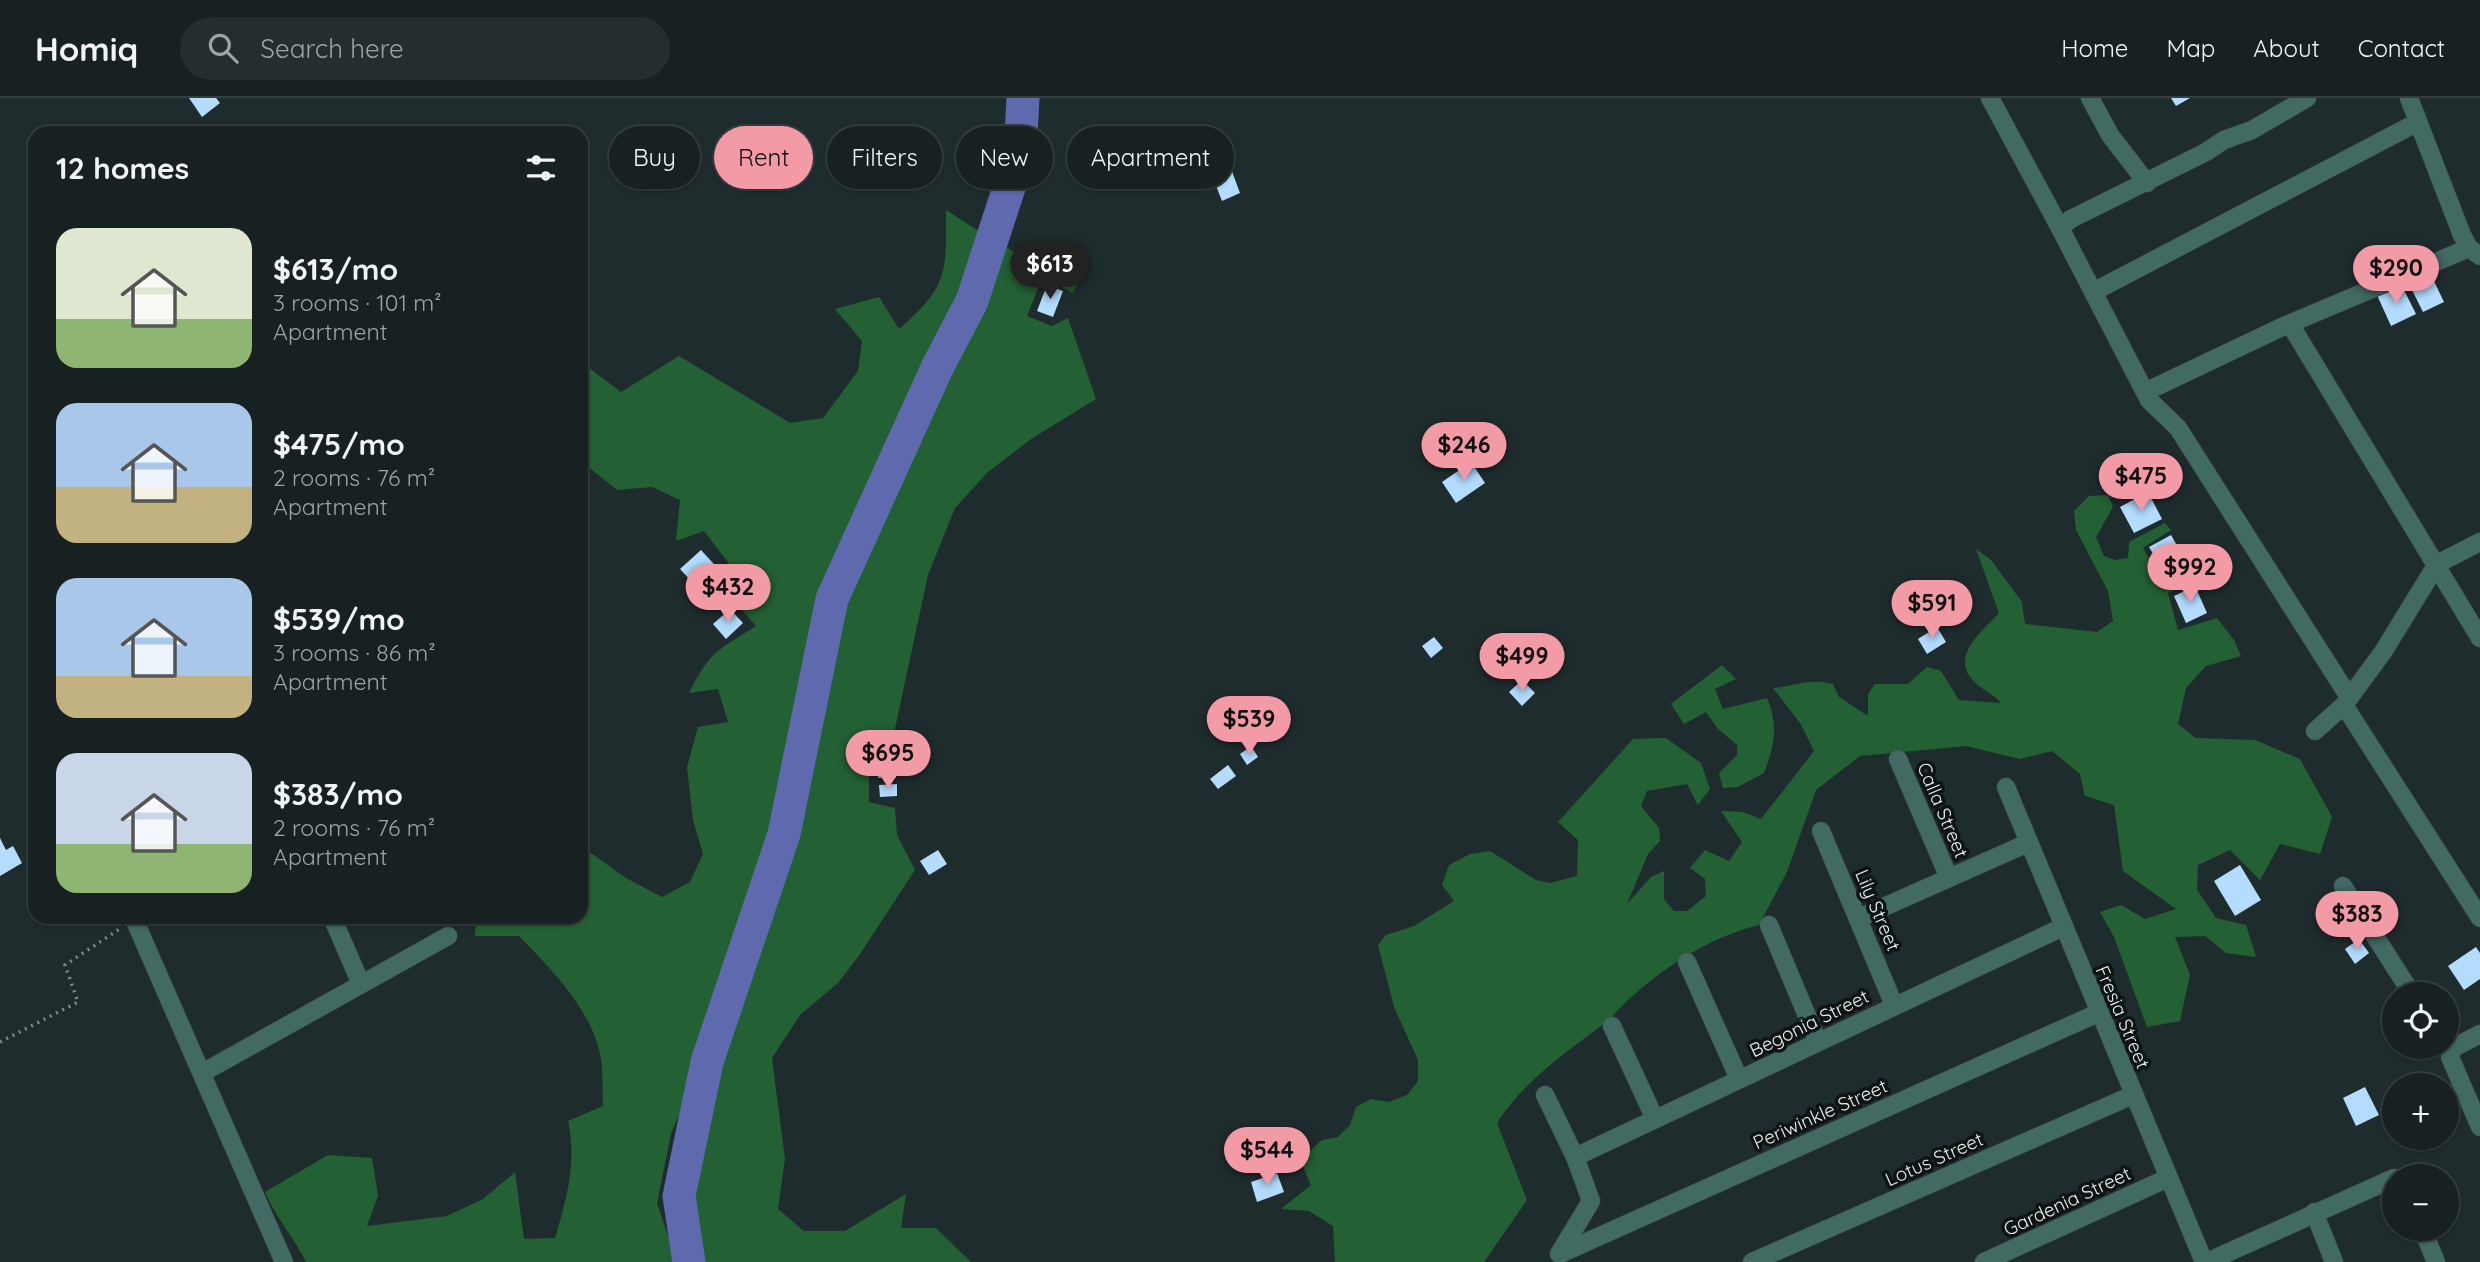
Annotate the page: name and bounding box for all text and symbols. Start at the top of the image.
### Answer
search box [180,17,670,80]
text: Homiq [35,28,138,69]
icon: search [204,29,242,67]
text: Search here [260,32,404,65]
text: Home [2061,33,2128,63]
text: Map [2166,33,2215,63]
text: About [2253,33,2320,63]
text: Contact [2358,33,2445,63]
chip: Buy [609,126,700,189]
chip: Rent [714,126,813,189]
chip: Filters [827,126,942,189]
chip: New [956,126,1053,189]
chip: Apartment [1067,126,1234,189]
text: 12 homes [56,149,189,187]
icon: filters [522,149,560,187]
pin: $613 [1009,242,1091,301]
pin: $290 [2355,246,2437,305]
text: $613 [1026,249,1074,278]
text: $613/mo [273,250,398,288]
text: $290 [2369,253,2423,282]
icon: home [112,256,196,340]
text: 3 rooms · 101 m² [273,288,442,317]
text: Apartment [273,317,387,346]
pin: $246 [1423,422,1505,482]
text: $475/mo [273,425,405,463]
text: $246 [1437,430,1491,459]
icon: home [112,431,196,515]
pin: $475 [2100,454,2182,513]
text: $475 [2115,461,2167,490]
text: 2 rooms · 76 m² [273,463,435,492]
text: Apartment [273,492,387,521]
pin: $992 [2149,545,2231,604]
text: $992 [2164,552,2216,581]
pin: $432 [687,564,769,624]
text: $432 [702,572,754,601]
pin: $591 [1891,580,1973,640]
text: $591 [1908,588,1957,617]
text: $539/mo [273,600,405,638]
icon: home [112,606,196,690]
pin: $499 [1481,634,1563,693]
text: 3 rooms · 86 m² [273,638,436,667]
text: $499 [1496,641,1548,670]
text: Apartment [273,667,387,696]
pin: $539 [1208,696,1290,756]
text: $539 [1223,704,1275,733]
pin: $695 [847,730,929,790]
text: $695 [862,738,914,767]
street label: Calla Street [1912,759,1974,861]
text: $383/mo [273,775,403,813]
icon: home [112,781,196,865]
text: 2 rooms · 76 m² [273,813,435,842]
text: Apartment [273,842,387,871]
street label: Lily Street [1850,866,1906,954]
pin: $383 [2316,892,2398,951]
text: $383 [2331,899,2383,928]
street label: Fresia Street [2090,962,2156,1072]
map controls [2382,982,2459,1241]
button: locate [2382,982,2459,1059]
street label: Begonia Street [1745,984,1873,1062]
button: + [2382,1073,2459,1150]
street label: Periwinkle Street [1749,1074,1891,1154]
street label: Lotus Street [1881,1127,1987,1191]
pin: $544 [1226,1128,1308,1187]
text: $544 [1240,1135,1294,1164]
street label: Gardenia Street [1999,1161,2135,1241]
button: − [2382,1164,2459,1241]

